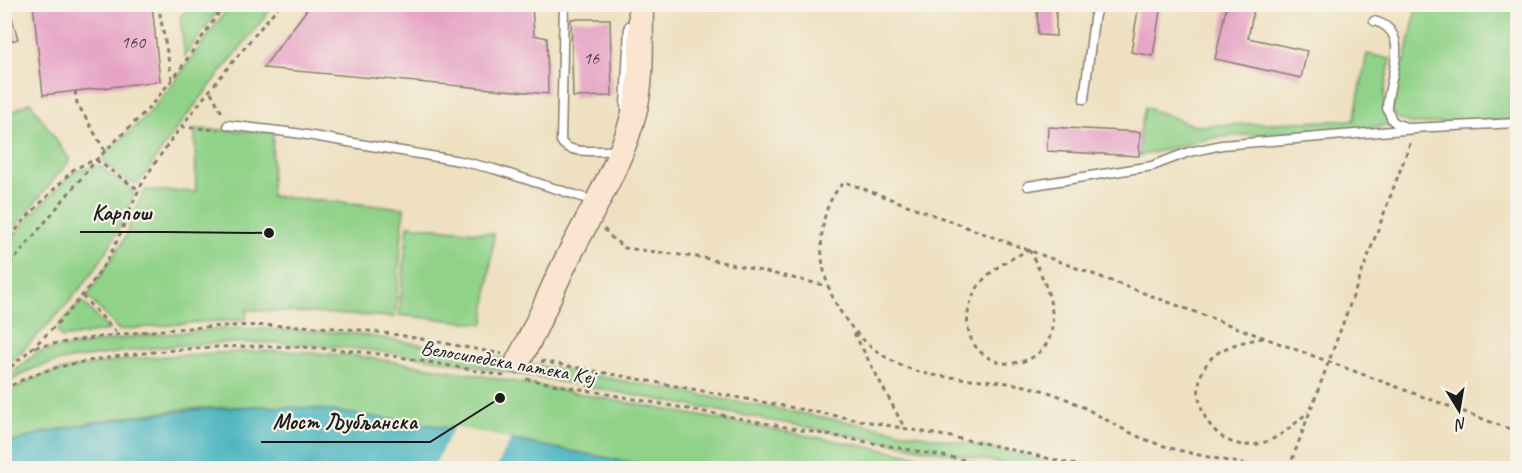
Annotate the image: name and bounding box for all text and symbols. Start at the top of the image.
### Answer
house number: 160 [121,31,147,53]
house number: 16 [583,47,600,69]
callout: Карпош [80,192,164,232]
text: Карпош [92,199,153,227]
street label: Велосипедска патека Кеј [419,334,600,391]
north arrow [1429,380,1489,440]
callout: Мост Љубљанска [261,402,430,442]
text: Мост Љубљанска [273,408,419,436]
text: N [1452,413,1468,435]

